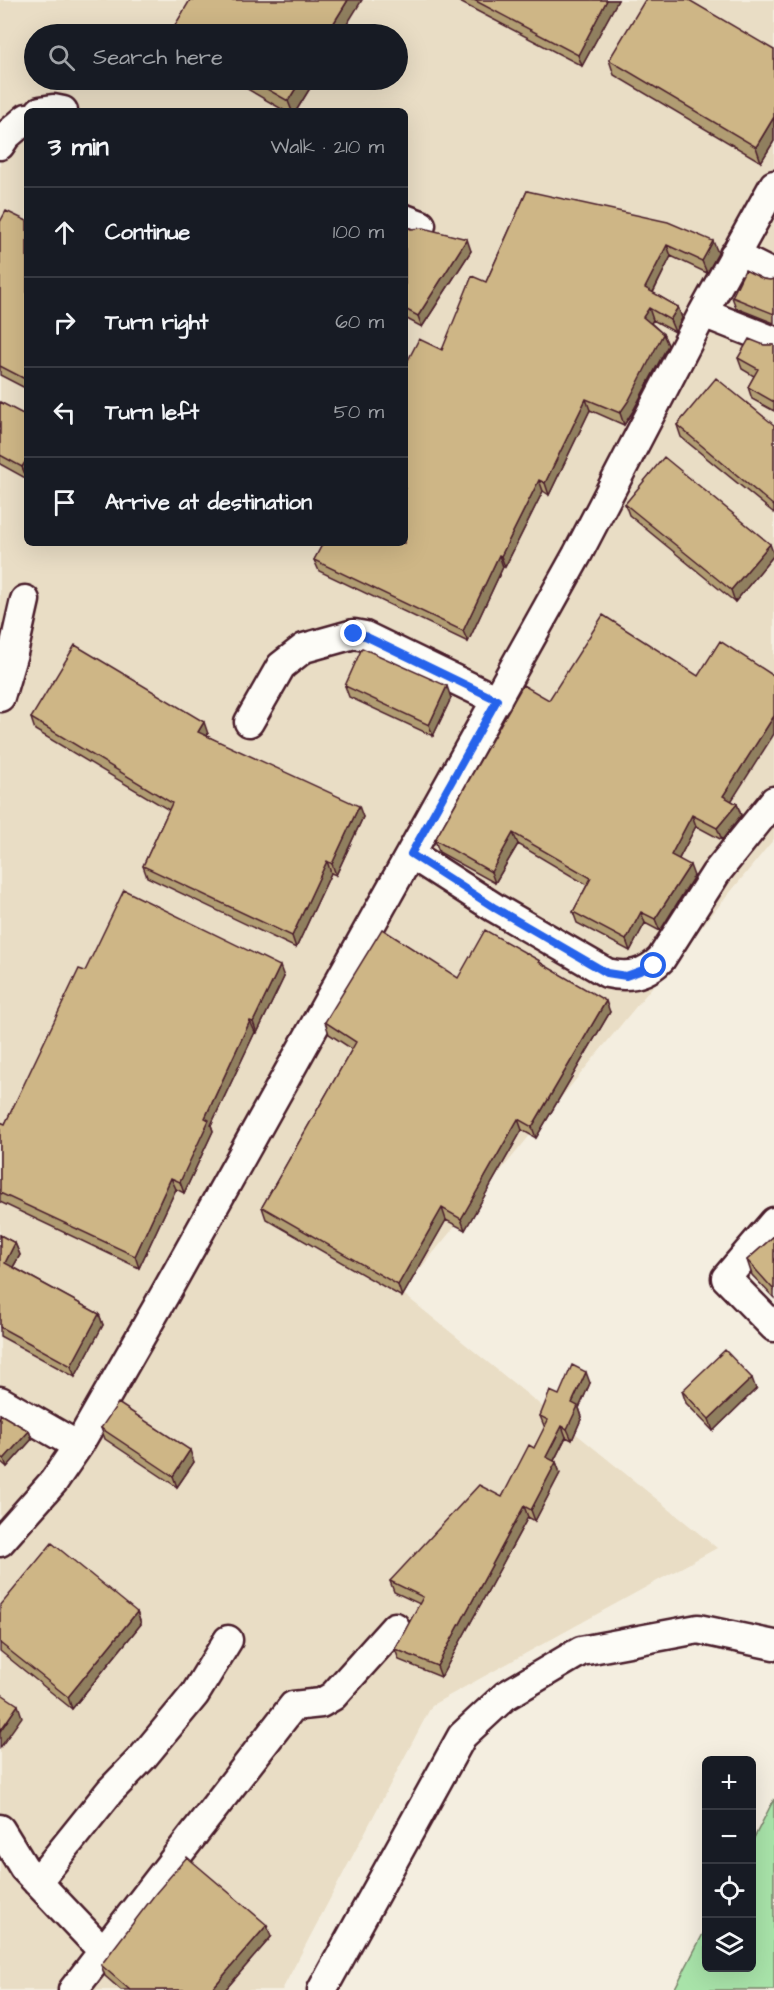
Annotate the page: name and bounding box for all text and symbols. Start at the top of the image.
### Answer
search box [24,24,408,90]
icon: search [45,41,78,74]
text: Search here [93,42,223,73]
text: 3 min [48,129,109,165]
text: Walk · 210 m [271,133,384,161]
icon: ahead [48,216,81,249]
text: Continue [105,217,190,248]
text: 100 m [333,218,384,246]
icon: right [48,306,81,339]
text: Turn right [105,307,208,338]
text: 60 m [335,308,384,336]
icon: left [48,396,81,429]
text: Turn left [105,397,199,428]
text: 50 m [334,398,384,426]
icon: arrive [48,486,81,519]
text: Arrive at destination [105,487,312,518]
route end [340,620,366,646]
route start [640,952,666,978]
map controls [702,1756,756,1972]
button: + [702,1756,756,1810]
button: − [702,1810,756,1864]
button: locate [702,1864,756,1918]
button: layers [702,1918,756,1972]

